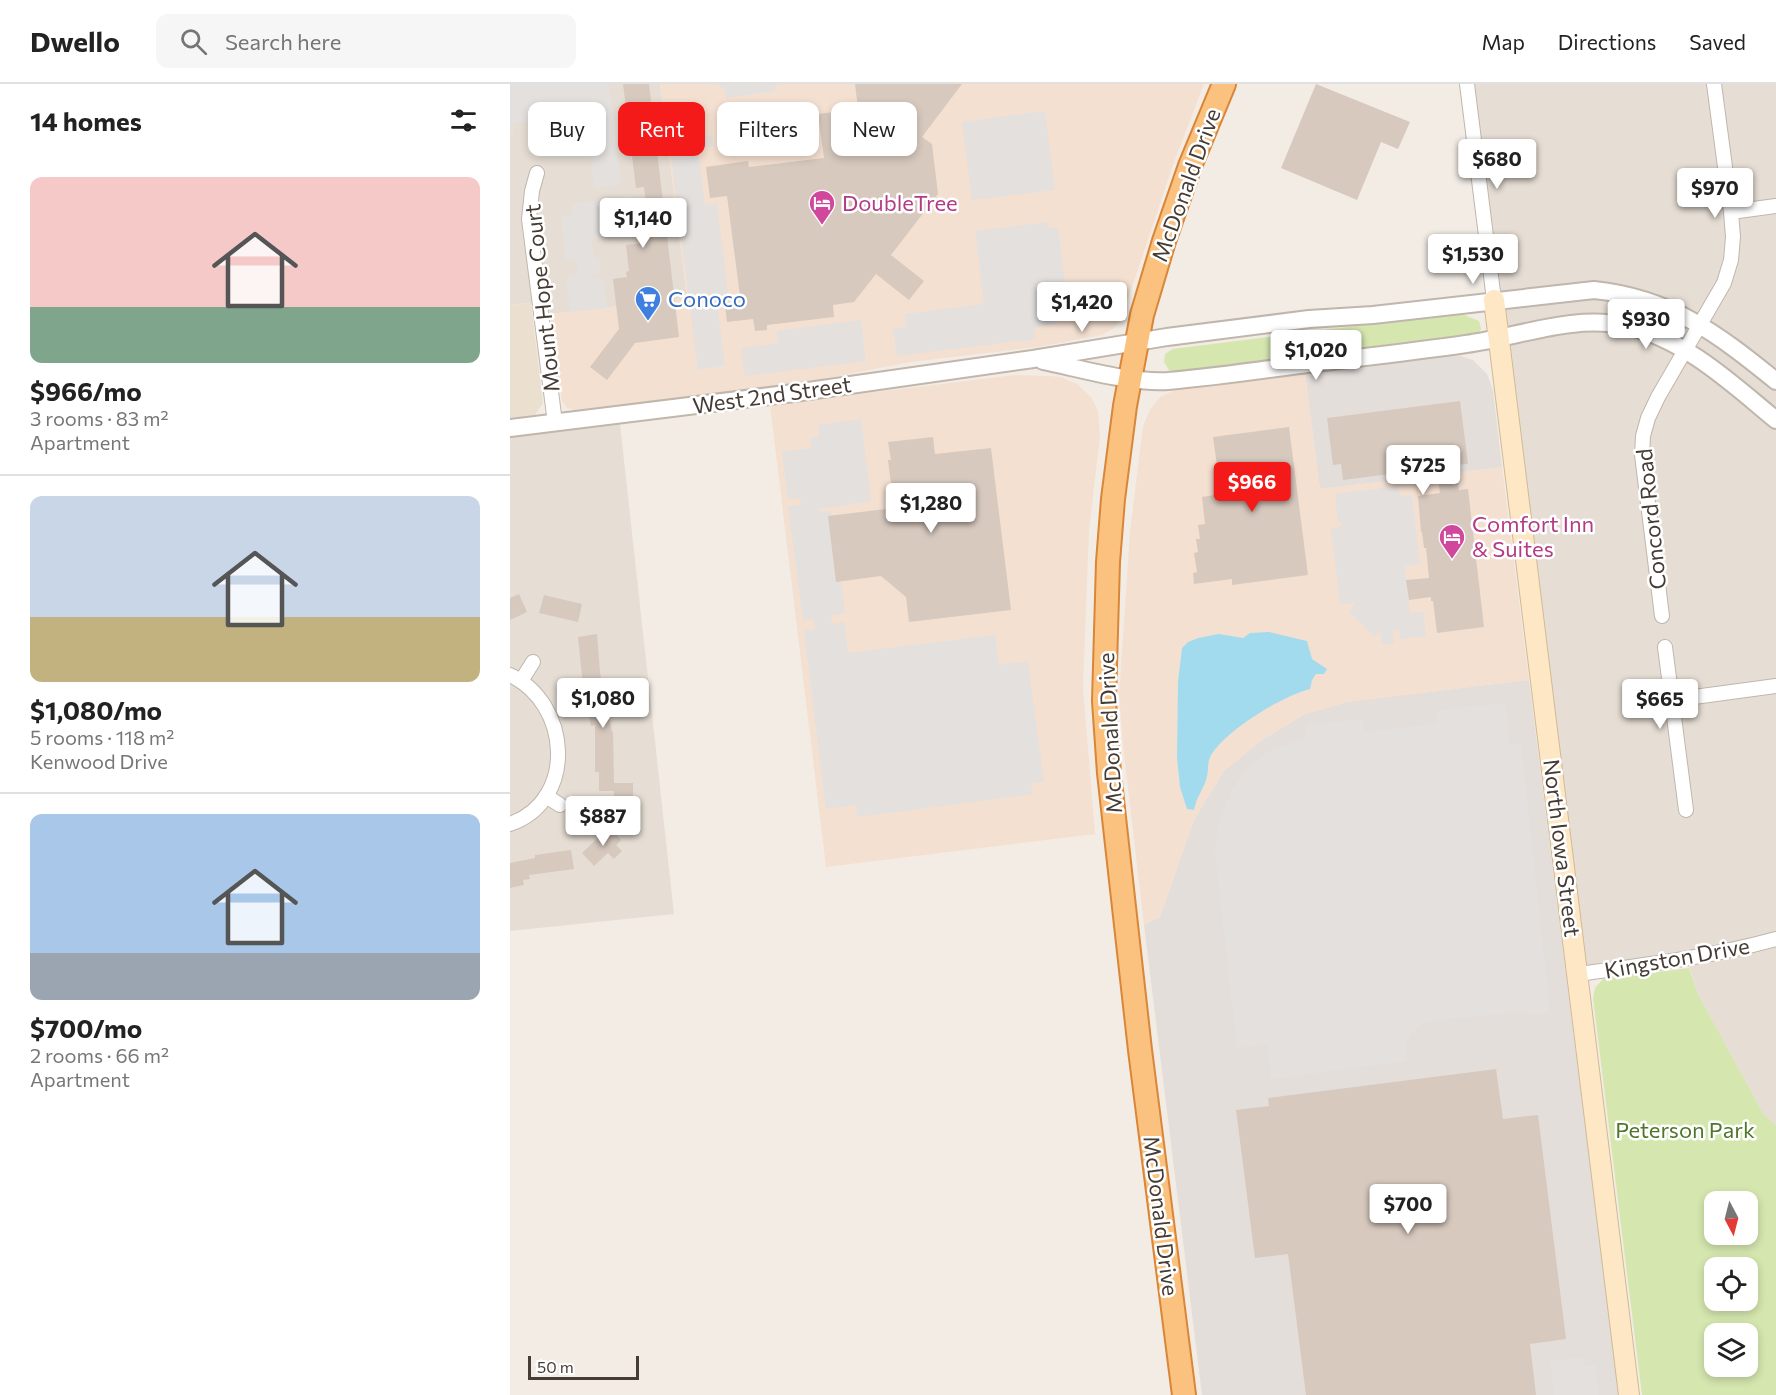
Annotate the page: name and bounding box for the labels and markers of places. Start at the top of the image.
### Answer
pin: $680 [1461,139,1533,190]
pin: $970 [1679,168,1751,219]
hotel icon: DoubleTree [807,188,837,226]
place label: DoubleTree [842,189,958,216]
pin: $1,140 [594,198,692,249]
pin: $1,530 [1424,234,1522,285]
pin: $1,420 [1033,282,1131,333]
supermarket icon: Conoco [633,284,663,322]
place label: Conoco [668,285,746,312]
pin: $930 [1610,299,1682,350]
pin: $1,020 [1267,330,1365,381]
pin: $725 [1387,445,1459,496]
pin: $966 [1216,462,1288,513]
pin: $1,280 [882,483,980,534]
place label: Comfort Inn & Suites [1472,510,1594,562]
hotel icon: Comfort Inn & Suites [1437,522,1467,560]
pin: $1,080 [554,678,652,729]
pin: $665 [1624,679,1696,730]
pin: $887 [567,796,639,847]
pin: $700 [1372,1184,1444,1235]

